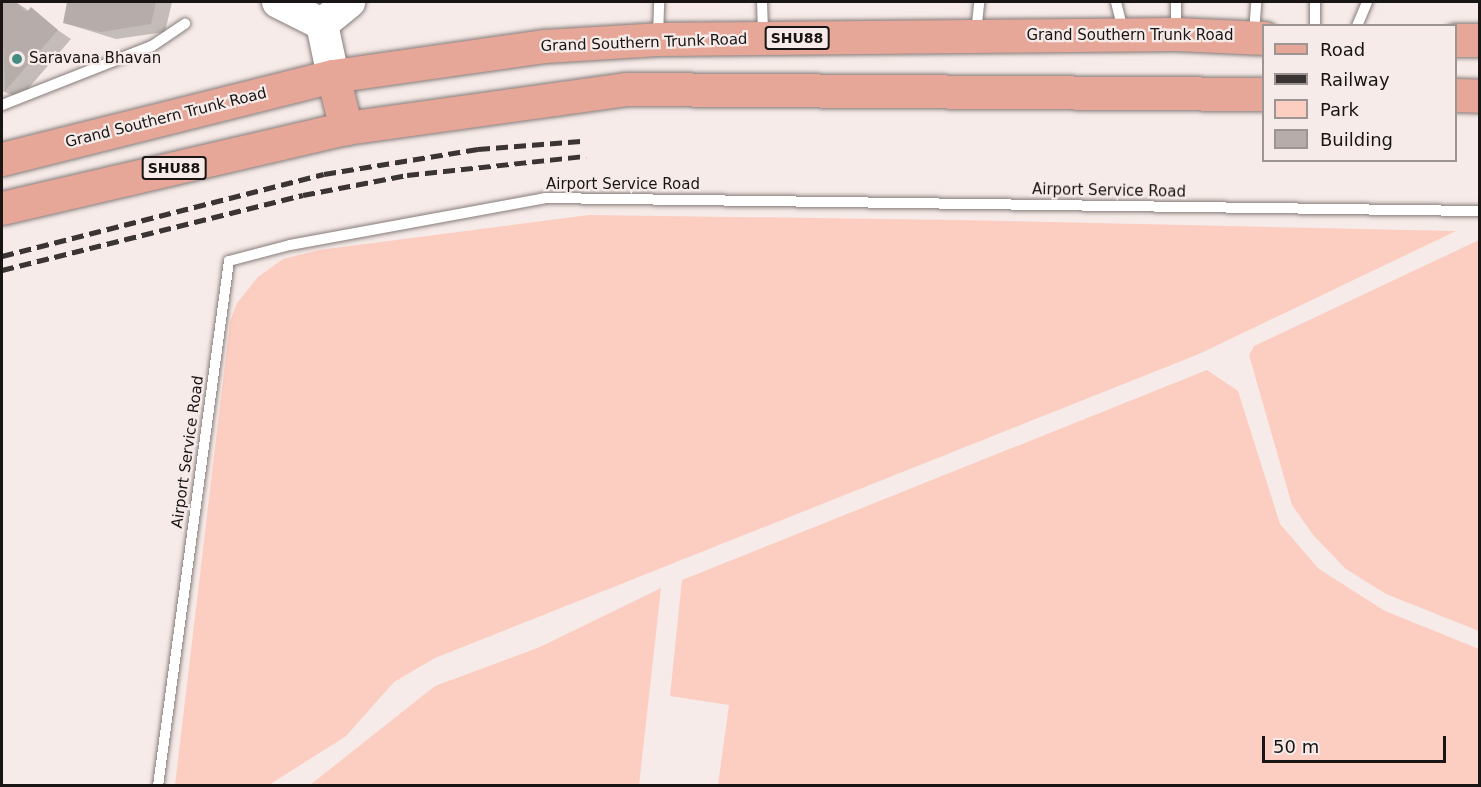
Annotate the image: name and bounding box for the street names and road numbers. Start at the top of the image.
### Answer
road number: SHU88 [764,27,830,49]
street label: Grand Southern Trunk Road [1026,27,1234,45]
street label: Grand Southern Trunk Road [540,30,748,56]
street label: Grand Southern Trunk Road [63,84,269,152]
road number: SHU88 [141,157,207,179]
street label: Airport Service Road [546,176,700,194]
street label: Airport Service Road [1032,181,1186,201]
street label: Airport Service Road [168,375,208,529]

